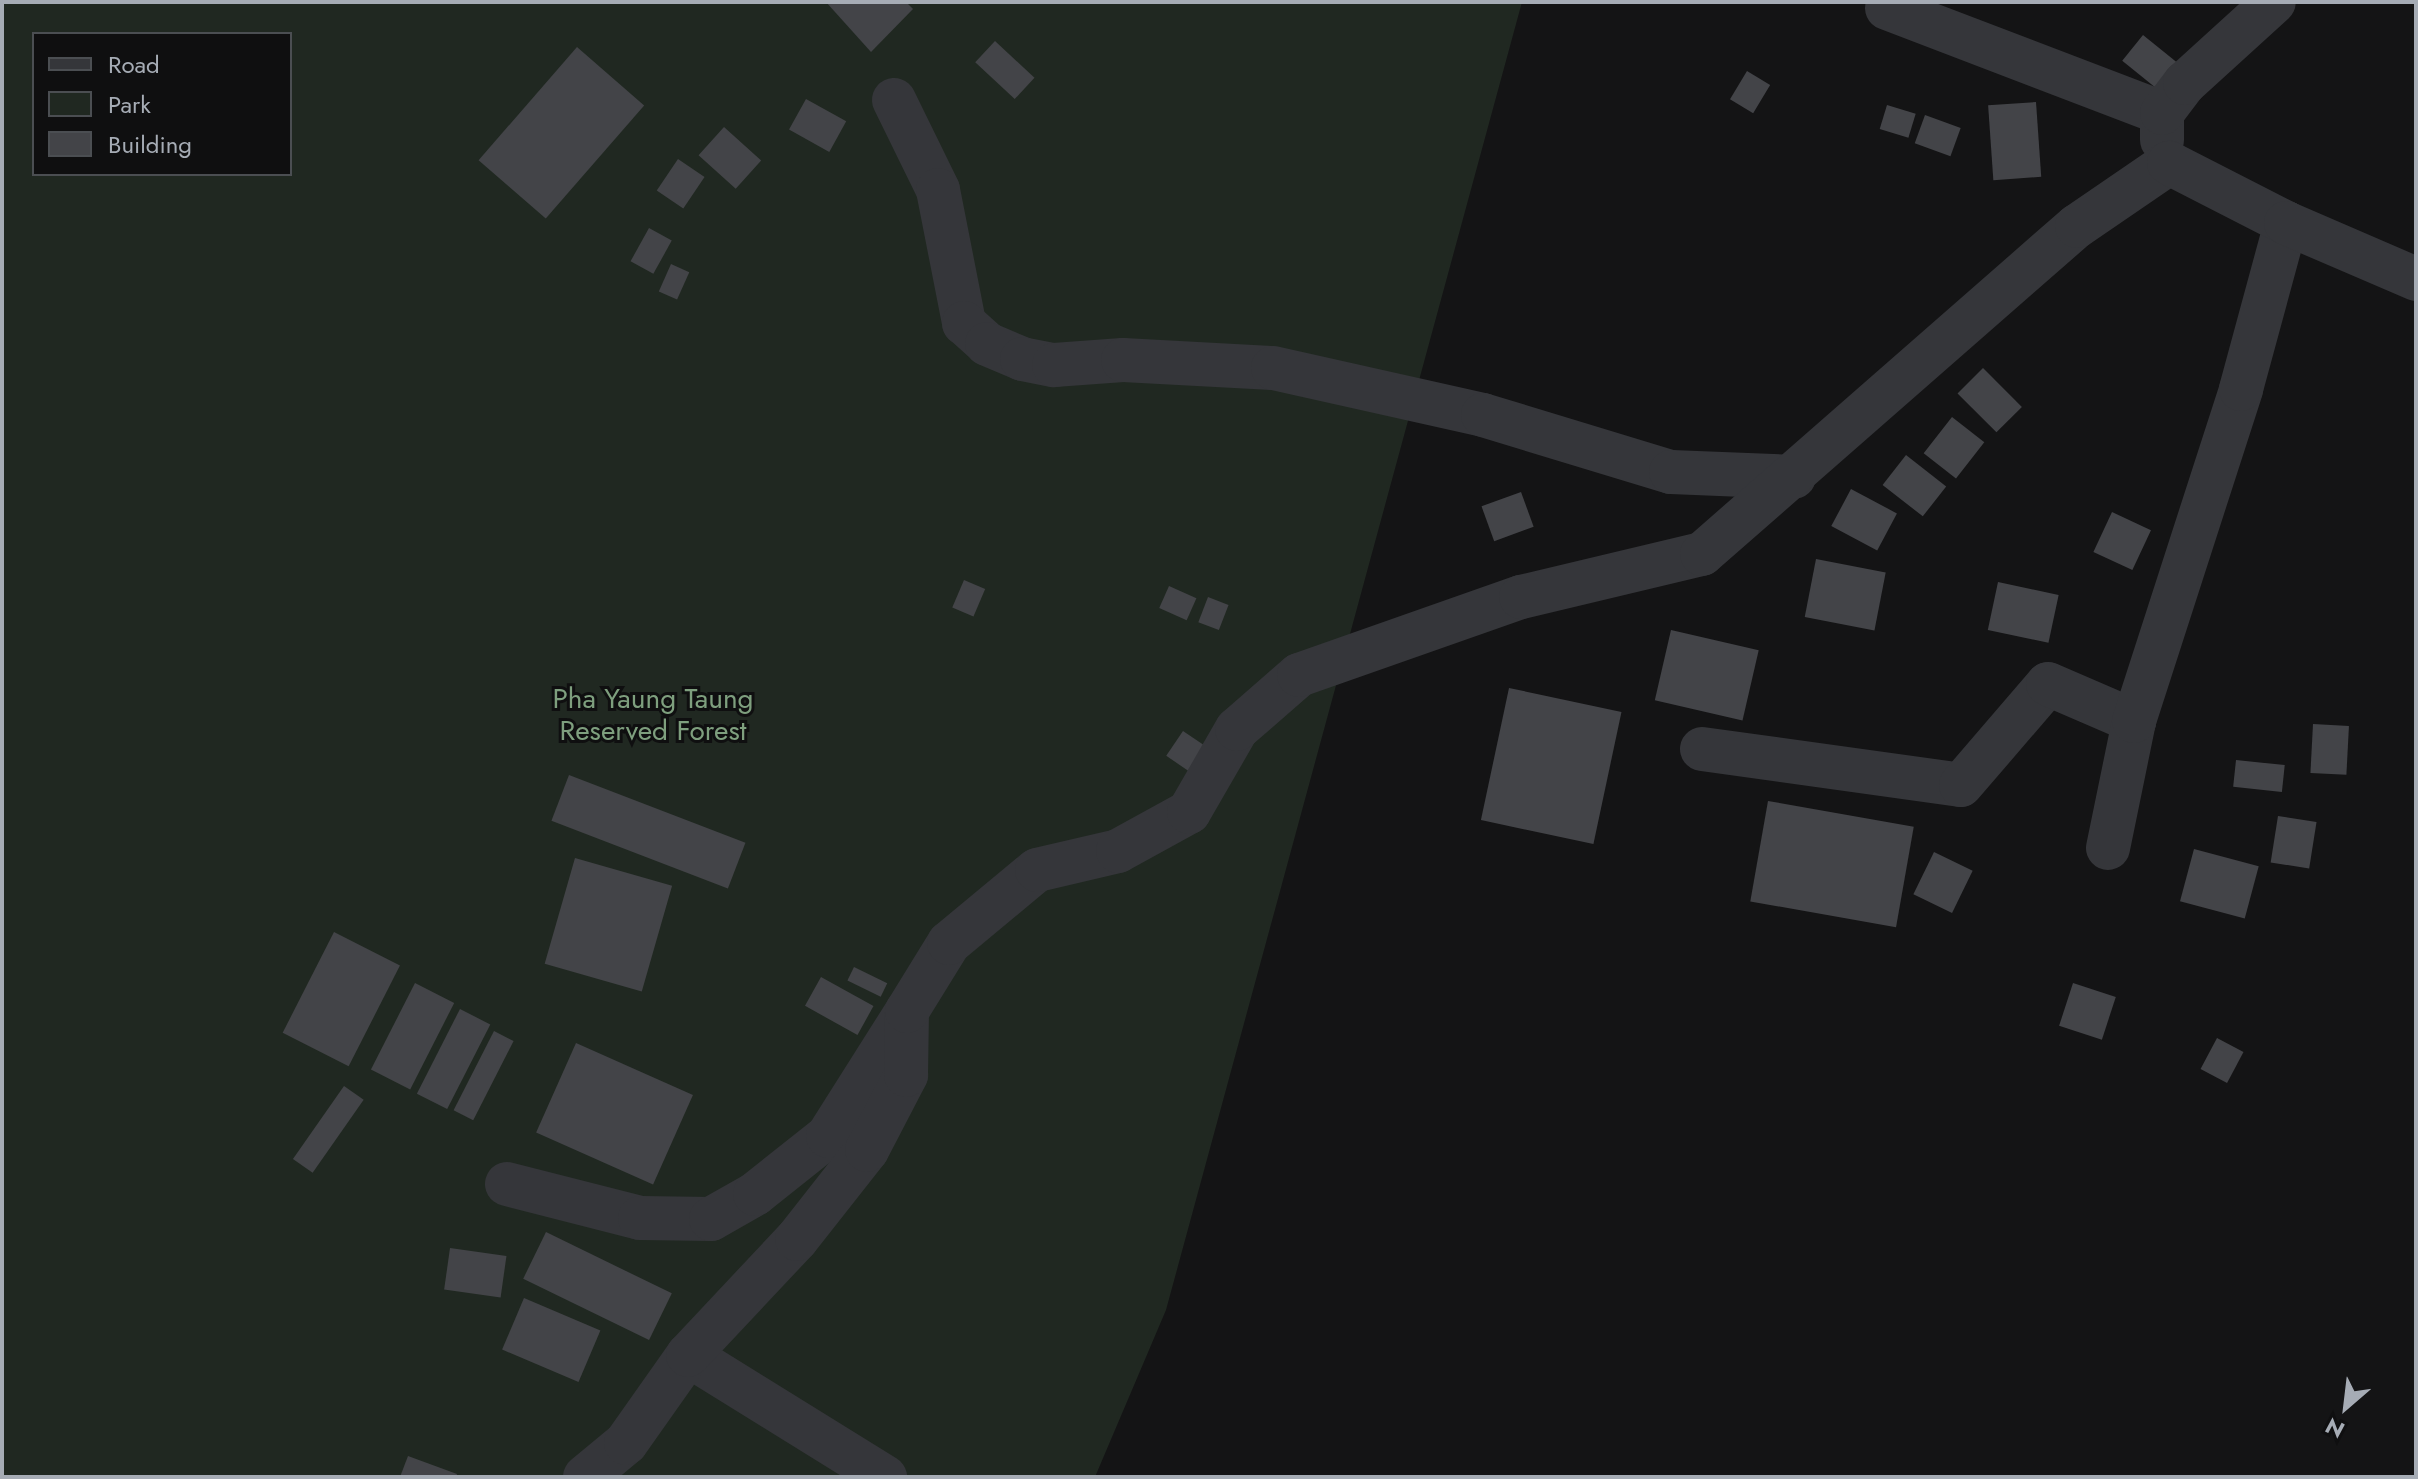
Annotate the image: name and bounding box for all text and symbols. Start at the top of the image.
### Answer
legend [32,32,292,176]
text: Road [108,47,160,82]
text: Park [108,87,151,122]
text: Building [108,127,192,162]
park label: Pha Yaung Taung Reserved Forest [552,682,754,748]
north arrow [2306,1367,2386,1447]
text: N [2320,1410,2350,1446]

